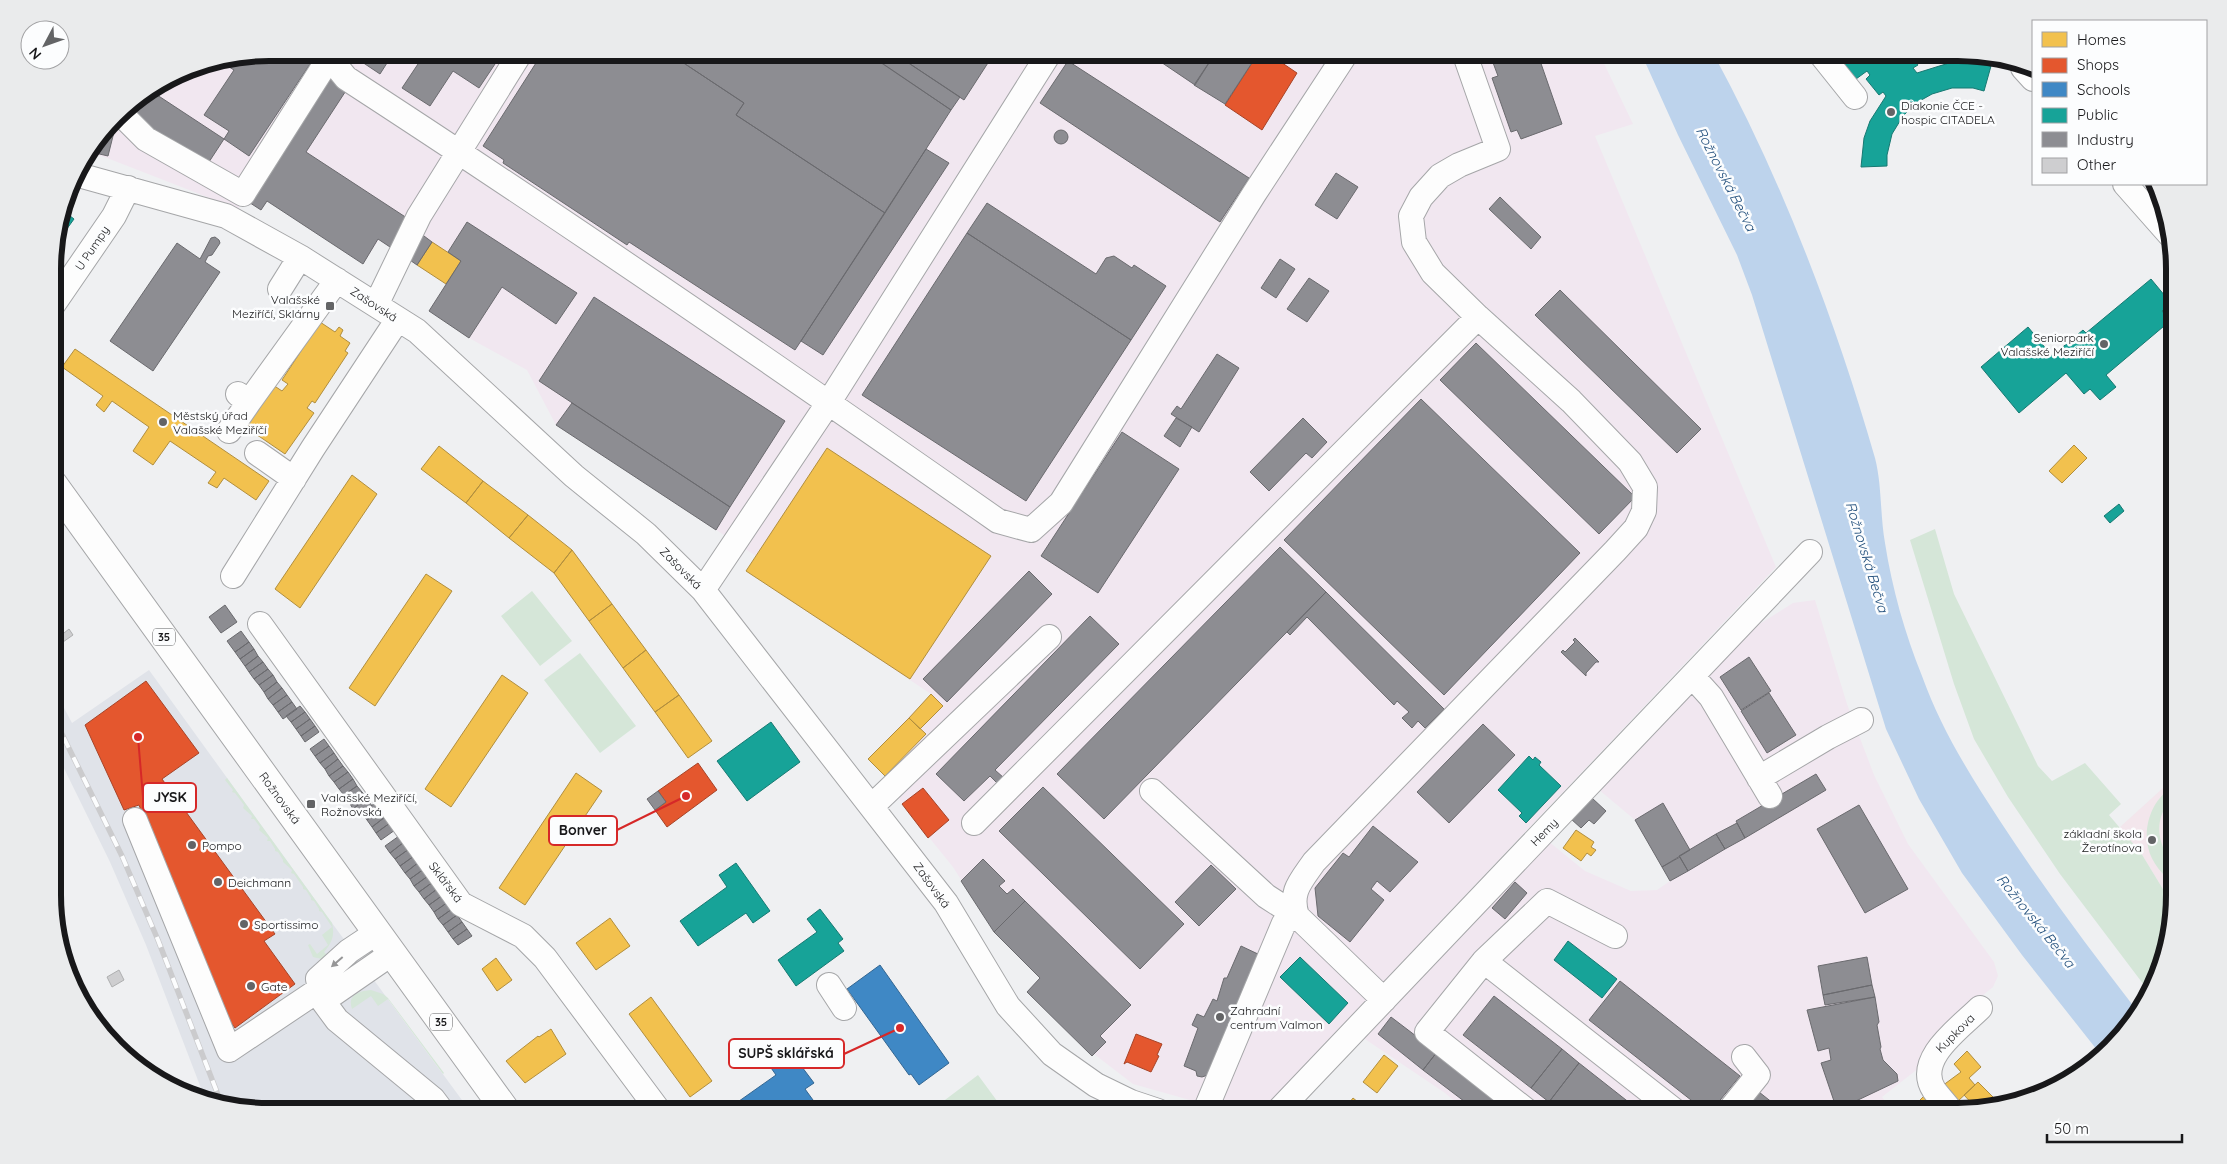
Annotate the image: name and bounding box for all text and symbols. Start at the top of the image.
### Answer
north arrow [20,20,70,70]
legend [2032,20,2207,185]
text: Homes [2077,30,2126,49]
text: N [25,44,45,63]
text: Shops [2077,55,2119,74]
text: Schools [2077,80,2130,99]
place label: Diakonie ČCE - hospic CITADELA [1901,98,1995,127]
text: Public [2077,105,2118,124]
marker: Diakonie ČCE - hospic CITADELA [1885,106,1897,118]
water label: Rožnovská Bečva [1692,124,1761,236]
text: Industry [2077,130,2134,149]
text: Other [2077,155,2117,174]
street label: U Pumpy [72,223,112,273]
street label: Zašovská [348,283,400,325]
place label: Valašské Meziříčí, Sklárny [232,292,320,321]
marker: Valašské Meziříčí, Sklárny [324,300,336,312]
place label: Seniorpark Valašské Meziříčí [2000,330,2094,359]
marker: Seniorpark Valašské Meziříčí [2098,338,2110,350]
place label: Městský úřad Valašské Meziříčí [173,408,267,437]
marker: Městský úřad Valašské Meziříčí [157,416,169,428]
water label: Rožnovská Bečva [1842,500,1893,616]
street label: Zašovská [657,544,705,592]
road number: 35 [153,628,175,646]
street label: Rožnovská [256,769,304,827]
callout: JYSK [143,783,196,812]
text: JYSK [153,788,187,806]
place label: Valašské Meziříčí, Rožnovská [321,790,417,819]
marker: Valašské Meziříčí, Rožnovská [305,798,317,810]
street label: Hemy [1527,815,1561,849]
callout: Bonver [549,816,617,845]
text: Bonver [559,821,607,839]
place label: základní škola Žerotínova [2063,826,2142,855]
marker: základní škola Žerotínova [2146,834,2158,846]
place label: Pompo [202,838,242,853]
marker: Pompo [186,839,198,851]
street label: Sklářská [426,859,466,905]
street label: Zašovská [910,859,954,911]
water label: Rožnovská Bečva [1993,871,2080,972]
place label: Deichmann [228,875,291,890]
marker: Deichmann [212,876,224,888]
place label: Sportissimo [254,917,319,932]
marker: Sportissimo [238,918,250,930]
one-way arrow [332,956,344,968]
place label: Gate [261,979,288,994]
marker: Gate [245,980,257,992]
place label: Zahradní centrum Valmon [1230,1003,1323,1032]
street label: Kupkova [1932,1010,1978,1056]
marker: Zahradní centrum Valmon [1214,1011,1226,1023]
road number: 35 [430,1014,452,1030]
callout: SUPŠ sklářská [729,1039,844,1068]
text: SUPŠ sklářská [738,1044,834,1062]
scale bar [2047,1112,2182,1144]
text: 50 m [2054,1119,2089,1138]

